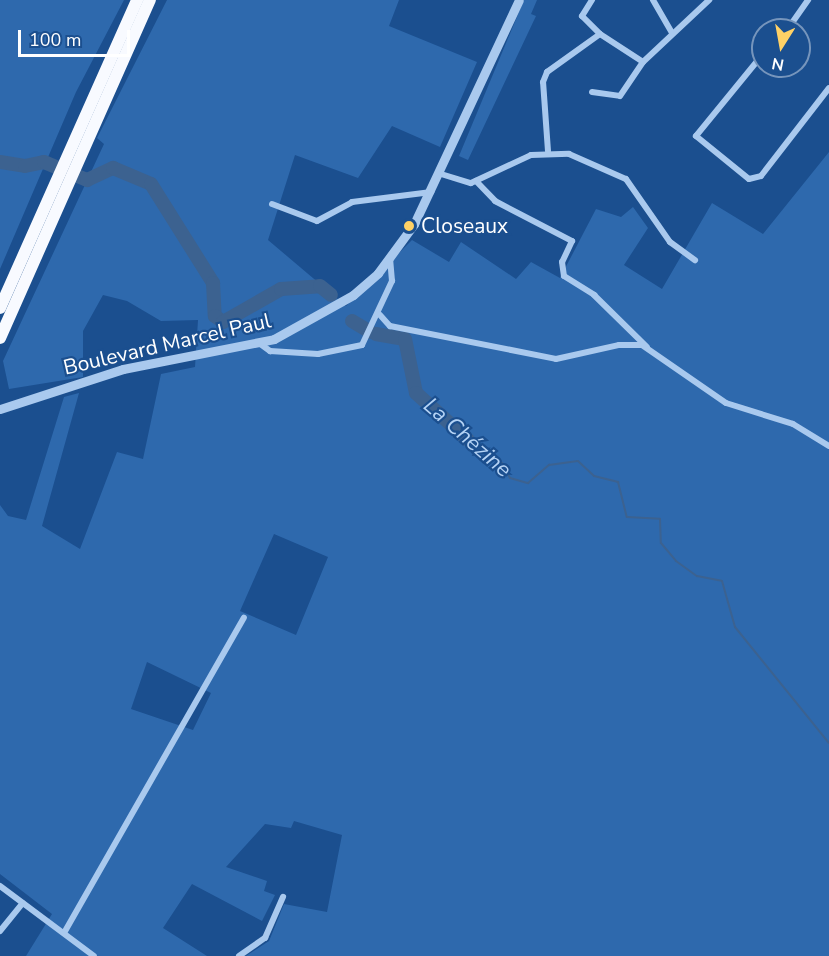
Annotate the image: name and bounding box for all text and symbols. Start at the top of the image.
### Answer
scale bar [21,18,134,56]
north arrow [751,18,811,78]
text: 100 m [29,28,81,52]
text: N [770,52,786,76]
place label: Closeaux [421,213,508,239]
marker: Closeaux [402,219,416,233]
street label: Boulevard Marcel Paul [61,308,273,380]
water label: La Chézine [418,393,516,483]

